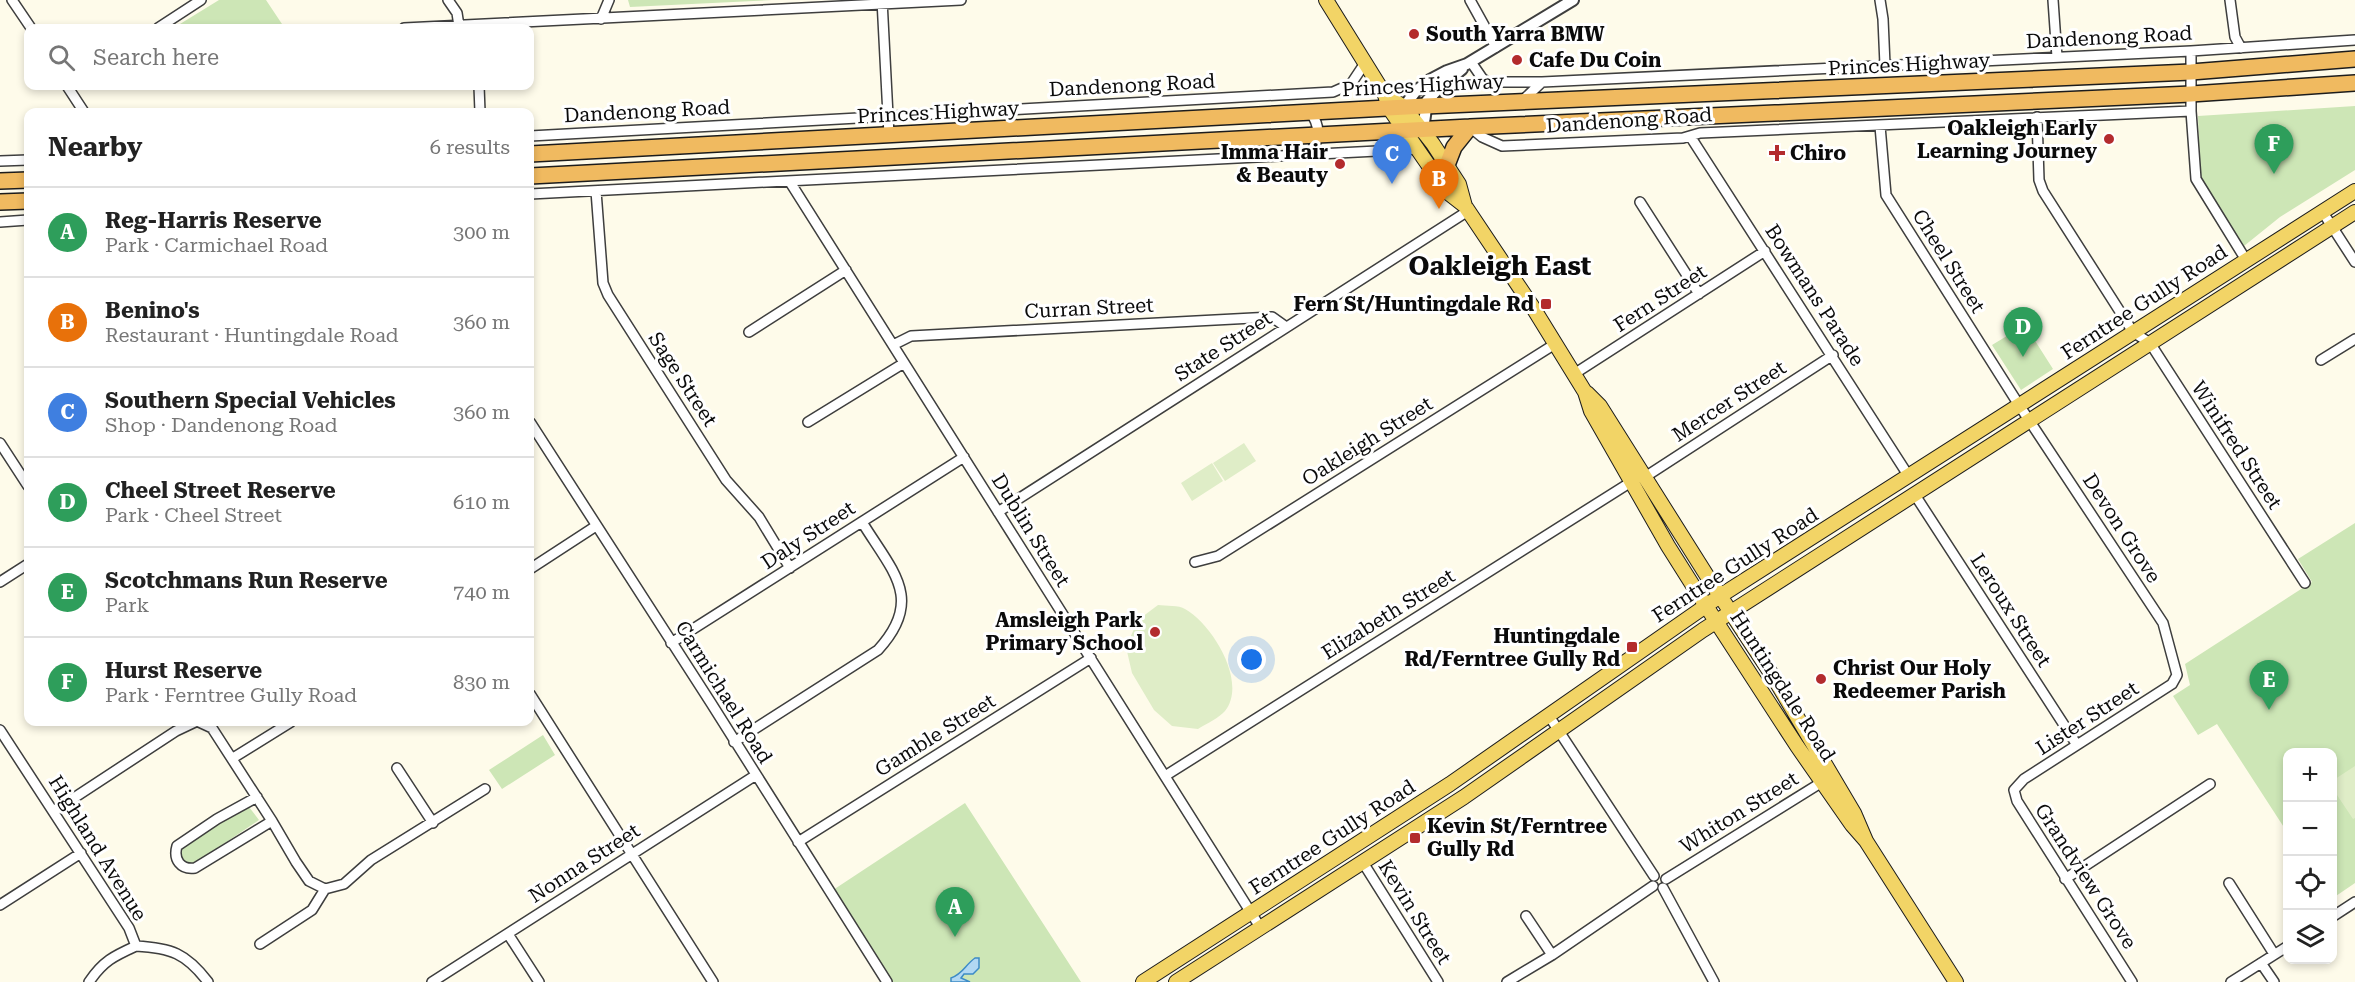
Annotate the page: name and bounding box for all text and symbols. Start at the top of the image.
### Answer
street label: Dandenong Road [2025,21,2193,53]
place label: South Yarra BMW [1426,22,1605,46]
search box [24,24,534,90]
marker: South Yarra BMW [1407,27,1421,41]
icon: search [45,41,78,74]
text: Search here [93,45,219,70]
place label: Cafe Du Coin [1529,48,1662,72]
street label: Princes Highway [1827,48,1991,80]
marker: Cafe Du Coin [1510,53,1524,67]
street label: Dandenong Road [1048,69,1216,101]
street label: Princes Highway [1341,69,1505,101]
street label: Dandenong Road [563,95,731,127]
street label: Princes Highway [856,96,1020,128]
street label: Dandenong Road [1545,102,1713,138]
place label: Oakleigh Early Learning Journey [1917,116,2097,163]
pin: F [2254,124,2294,174]
text: Nearby [48,132,142,162]
marker: Oakleigh Early Learning Journey [2102,132,2116,146]
pin: C [1372,134,1412,184]
text: 6 results [430,135,510,159]
place label: Imma Hair & Beauty [1221,140,1328,187]
place label: Chiro [1790,141,1846,165]
marker: Chiro [1768,144,1786,162]
marker: Imma Hair & Beauty [1333,157,1347,171]
pin: B [1420,160,1458,209]
street label: Cheel Street [1908,205,1991,318]
text: Reg-Harris Reserve [105,208,322,233]
text: A [60,220,75,244]
text: 300 m [453,220,510,244]
street label: Bowmans Parade [1760,220,1870,370]
text: Park · Carmichael Road [105,233,328,257]
street label: Ferntree Gully Road [2057,239,2231,365]
district label: Oakleigh East [1409,251,1592,281]
street label: Fern Street [1609,259,1711,337]
place label: Fern St/Huntingdale Rd [1294,292,1535,316]
street label: Curran Street [1024,293,1155,323]
marker: Fern St/Huntingdale Rd [1539,297,1553,311]
text: Benino's [105,298,200,323]
street label: State Street [1170,305,1277,386]
pin: D [2004,308,2042,357]
text: B [60,310,75,334]
text: 360 m [453,310,510,334]
text: Restaurant · Huntingdale Road [105,323,399,347]
street label: Sage Street [644,327,723,431]
street label: Mercer Street [1668,355,1791,447]
street label: Winifred Street [2187,376,2288,514]
text: Southern Special Vehicles [105,388,396,413]
street label: Oakleigh Street [1297,391,1437,491]
text: C [61,400,75,424]
text: 360 m [453,400,510,424]
text: Shop · Dandenong Road [105,413,338,437]
street label: Dublin Street [987,469,1076,591]
street label: Devon Grove [2078,469,2166,587]
text: Cheel Street Reserve [105,478,336,503]
text: D [59,490,76,514]
text: 610 m [453,490,510,514]
street label: Daly Street [757,496,860,574]
street label: Ferntree Gully Road [1648,502,1822,628]
text: Park · Cheel Street [105,503,282,527]
street label: Leroux Street [1965,549,2057,672]
street label: Elizabeth Street [1317,563,1459,665]
text: Scotchmans Run Reserve [105,568,388,593]
text: E [61,580,74,604]
text: 740 m [453,580,510,604]
text: Park [105,593,149,617]
street label: Huntingdale Road [1725,606,1841,766]
place label: Amsleigh Park Primary School [985,608,1143,655]
street label: Carmichael Road [670,616,778,768]
place label: Huntingdale Rd/Ferntree Gully Rd [1404,624,1621,671]
marker: Amsleigh Park Primary School [1148,625,1162,639]
marker: Huntingdale Rd/Ferntree Gully Rd [1625,640,1639,654]
your location [1237,645,1266,674]
place label: Christ Our Holy Redeemer Parish [1833,656,2007,703]
text: Hurst Reserve [105,658,262,683]
pin: E [2250,660,2288,710]
text: F [61,670,74,694]
text: 830 m [453,670,510,694]
marker: Christ Our Holy Redeemer Parish [1814,672,1828,686]
street label: Lister Street [2031,676,2143,760]
text: Park · Ferntree Gully Road [105,683,357,707]
street label: Gamble Street [870,688,1000,782]
map controls [2283,748,2337,964]
button: + [2283,748,2337,802]
street label: Whiton Street [1676,766,1803,858]
street label: Highland Avenue [44,771,152,925]
street label: Ferntree Gully Road [1245,774,1419,900]
street label: Grandview Grove [2030,799,2142,953]
button: − [2283,802,2337,856]
place label: Kevin St/Ferntree Gully Rd [1427,814,1607,861]
street label: Nonna Street [524,818,644,908]
marker: Kevin St/Ferntree Gully Rd [1408,831,1422,845]
street label: Kevin Street [1373,856,1457,969]
button: locate [2283,856,2337,910]
pin: A [936,888,974,937]
button: layers [2283,910,2337,964]

